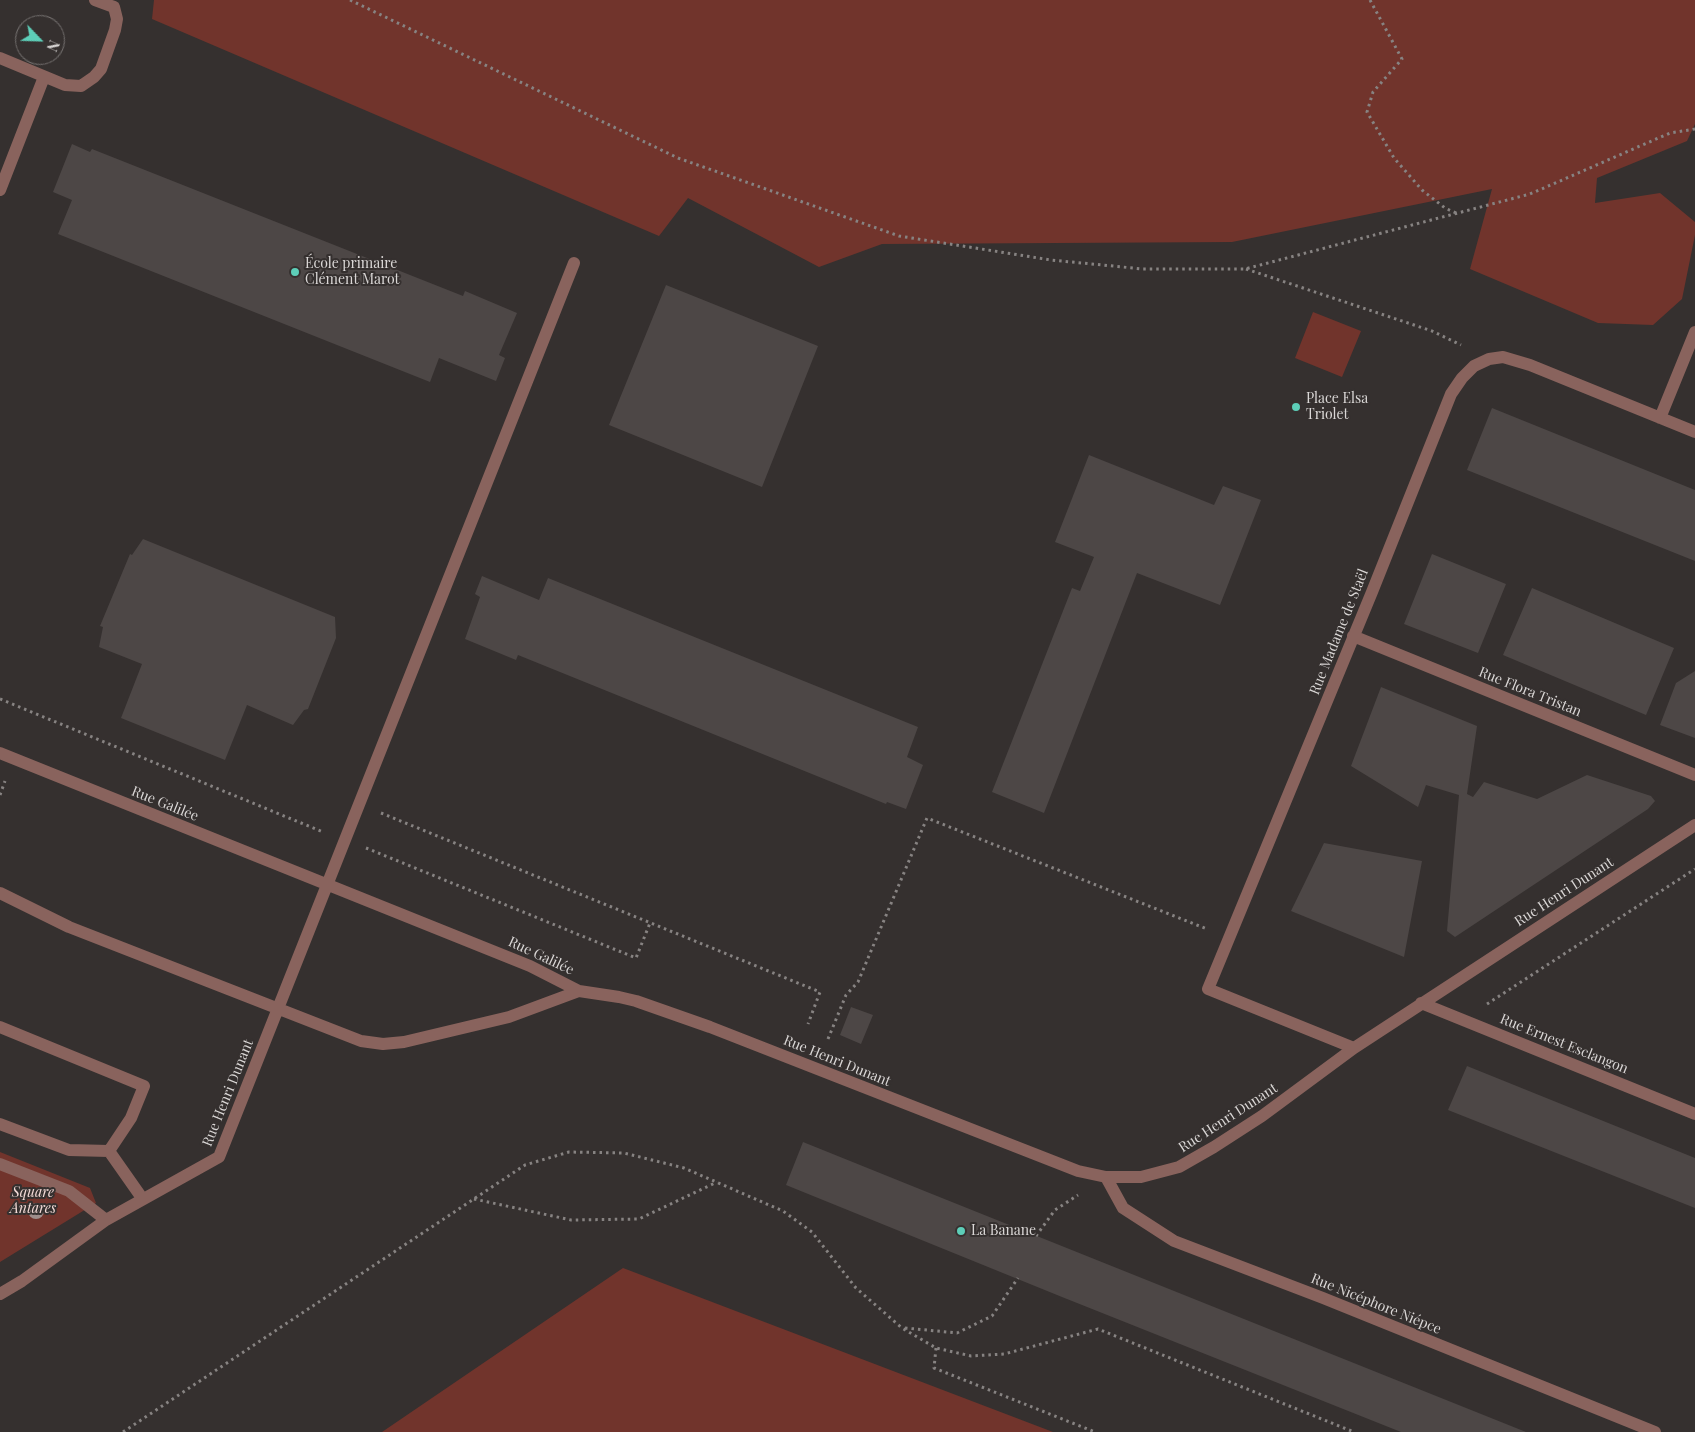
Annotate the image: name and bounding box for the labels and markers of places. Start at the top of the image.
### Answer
place label: École primaire Clément Marot [305,256,400,288]
marker: École primaire Clément Marot [289,266,301,278]
place label: Place Elsa Triolet [1306,391,1368,424]
marker: Place Elsa Triolet [1290,401,1302,413]
place label: La Banane [971,1223,1036,1239]
marker: La Banane [955,1225,967,1237]

